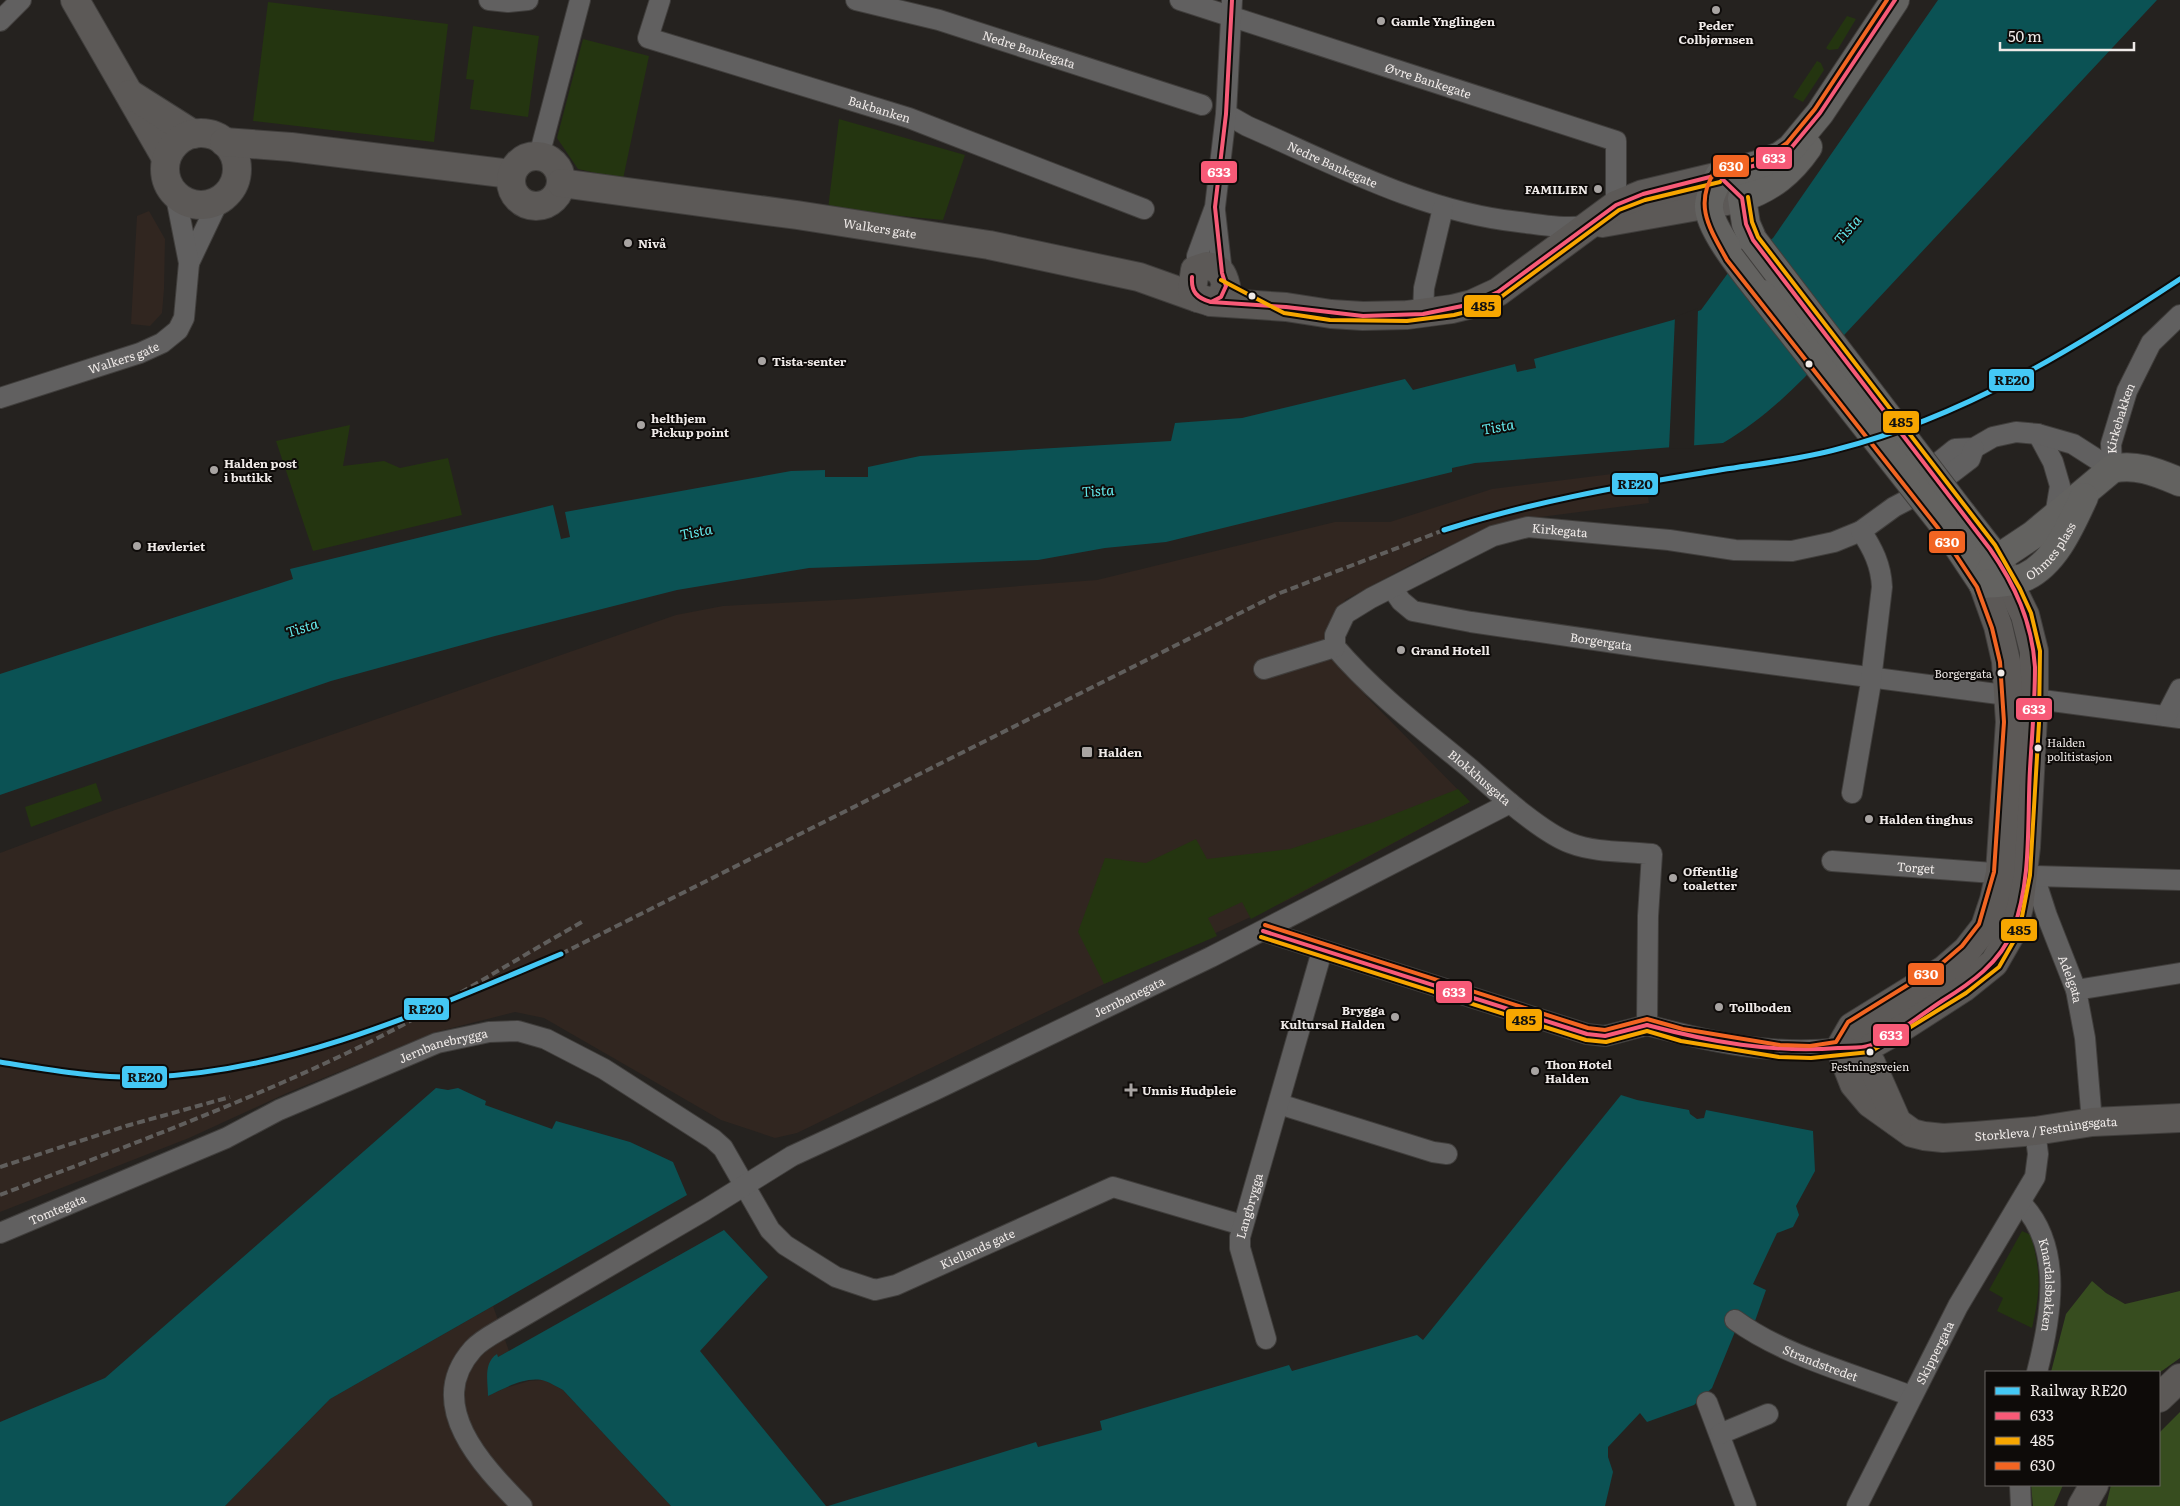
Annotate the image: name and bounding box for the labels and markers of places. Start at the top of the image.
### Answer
marker: Peder Colbjørnsen [1710,4,1722,16]
place label: Gamle Ynglingen [1391,12,1496,30]
marker: Gamle Ynglingen [1375,15,1387,27]
place label: Peder Colbjørnsen [1678,16,1754,48]
place label: FAMILIEN [1525,180,1588,198]
marker: FAMILIEN [1592,183,1604,195]
place label: Nivå [638,234,666,252]
marker: Nivå [622,237,634,249]
unlabelled marker [1247,291,1257,301]
place label: Tista-senter [772,352,847,370]
marker: Tista-senter [756,355,768,367]
unlabelled marker [1804,359,1814,369]
place label: helthjem Pickup point [651,409,730,441]
marker: helthjem Pickup point [635,419,647,431]
place label: Halden post i butikk [224,454,298,486]
marker: Halden post i butikk [208,464,220,476]
place label: Høvleriet [147,537,206,555]
marker: Høvleriet [131,540,143,552]
place label: Grand Hotell [1411,641,1491,659]
marker: Grand Hotell [1395,644,1407,656]
place label: Borgergata [1935,665,1992,681]
marker: Borgergata [1996,668,2006,678]
place label: Halden politistasjon [2047,734,2112,764]
place label: Halden [1098,743,1143,761]
marker: Halden politistasjon [2033,743,2043,753]
marker: Halden [1080,745,1094,759]
place label: Halden tinghus [1879,810,1973,828]
marker: Halden tinghus [1863,813,1875,825]
place label: Offentlig toaletter [1683,862,1738,894]
marker: Offentlig toaletter [1667,872,1679,884]
place label: Tollboden [1729,998,1792,1016]
place label: Brygga Kultursal Halden [1280,1001,1386,1033]
marker: Tollboden [1713,1001,1725,1013]
marker: Brygga Kultursal Halden [1389,1011,1401,1023]
marker: Festningsveien [1865,1047,1875,1057]
place label: Thon Hotel Halden [1545,1055,1613,1087]
place label: Festningsveien [1831,1058,1909,1074]
marker: Thon Hotel Halden [1529,1065,1541,1077]
place label: Unnis Hudpleie [1142,1081,1236,1099]
marker: Unnis Hudpleie [1124,1083,1138,1097]

